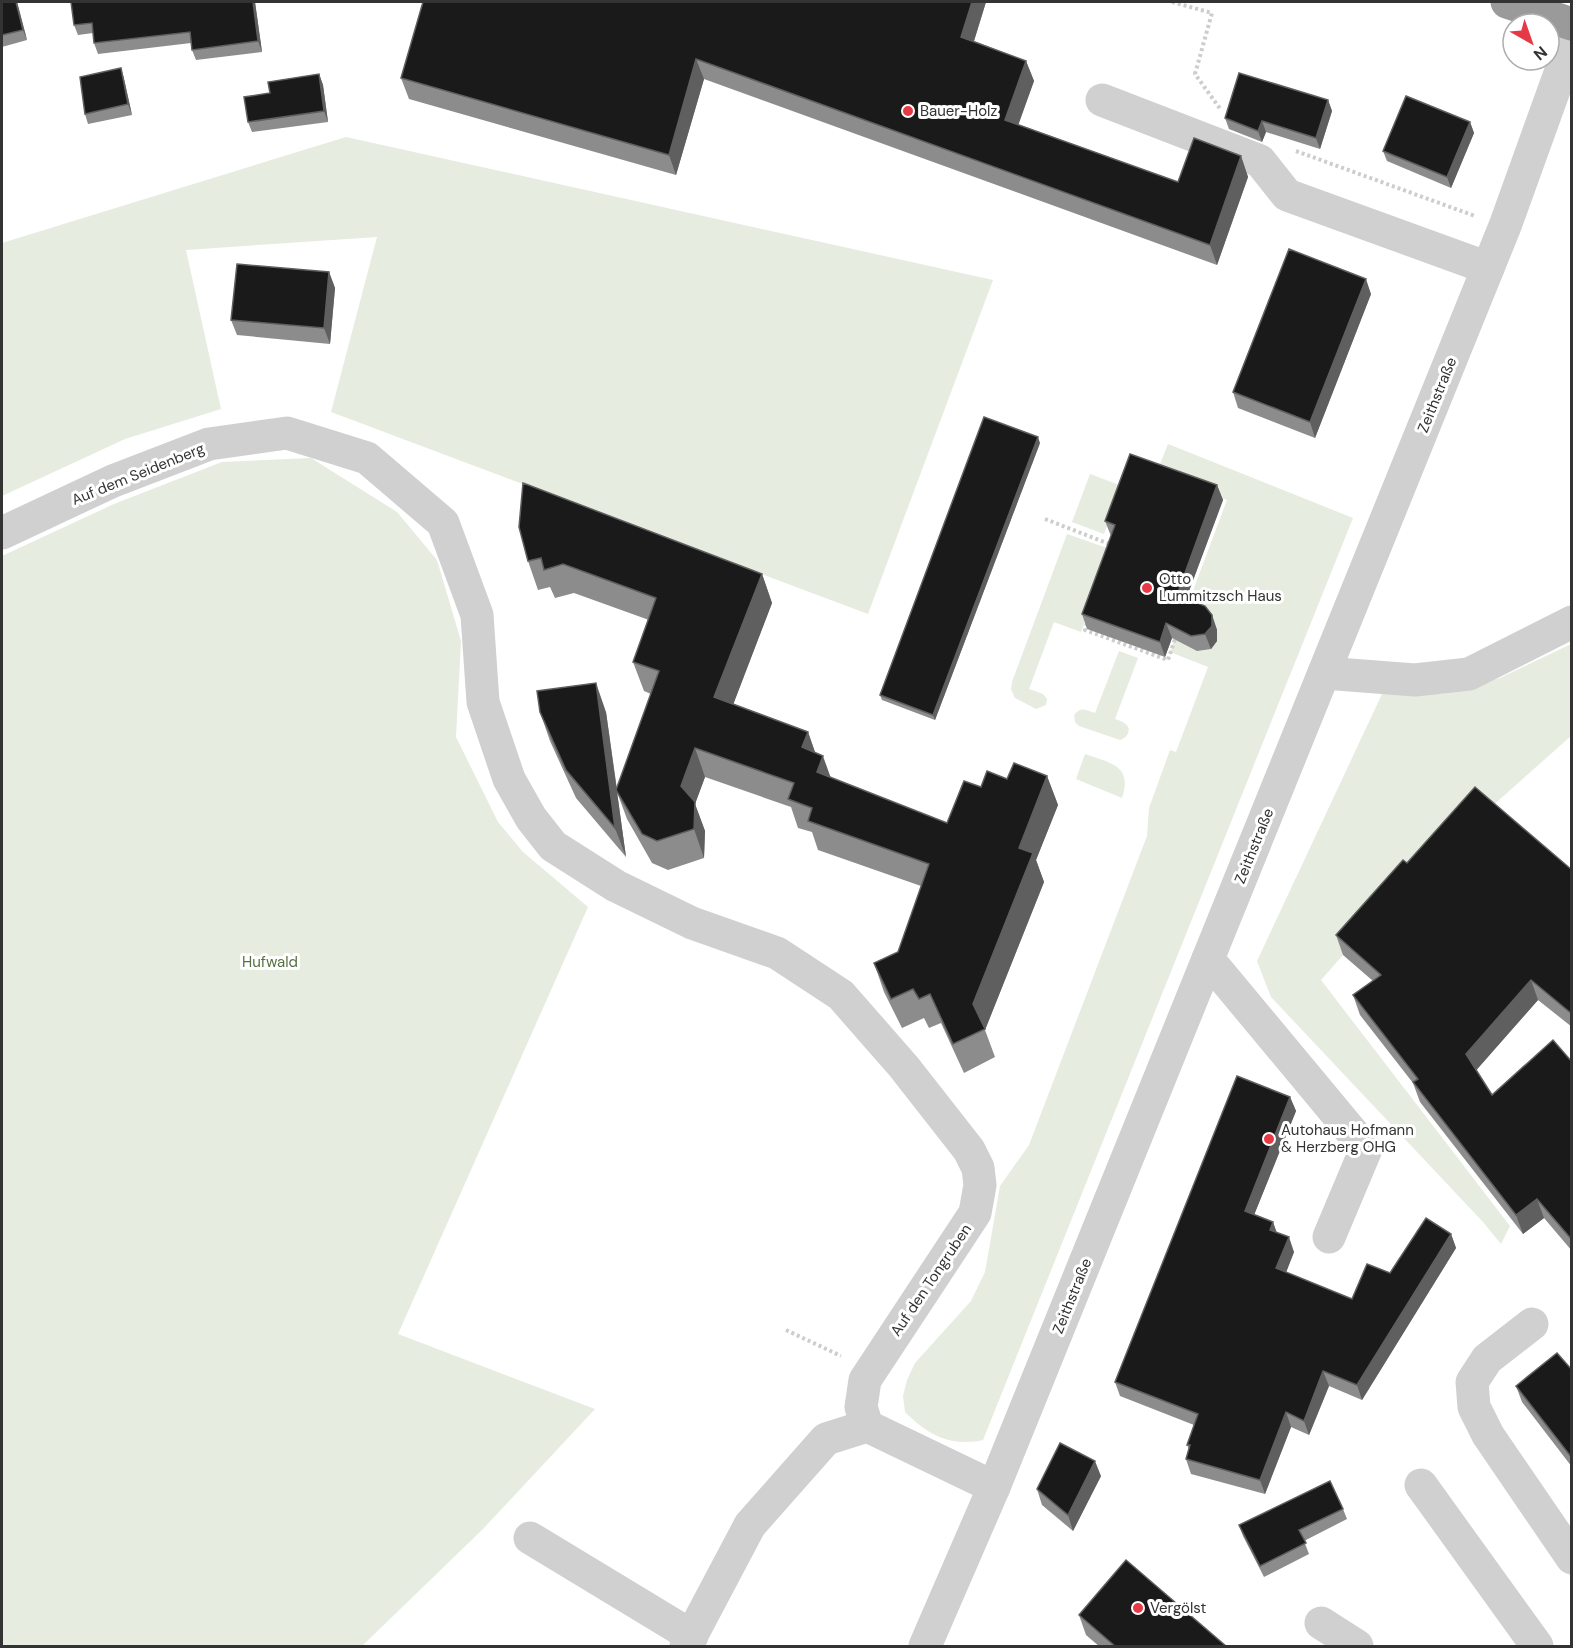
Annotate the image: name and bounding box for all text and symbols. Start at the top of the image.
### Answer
north arrow [1501,12,1561,72]
text: N [1529,41,1552,65]
place label: Bauer-Holz [920,101,997,121]
marker: Bauer-Holz [901,104,915,118]
street label: Zeithstraße [1413,354,1461,436]
street label: Auf dem Seidenberg [69,438,207,510]
place label: Otto Lummitzsch Haus [1159,569,1282,606]
marker: Otto Lummitzsch Haus [1140,581,1154,595]
street label: Zeithstraße [1230,805,1278,887]
park label: Hufwald [242,952,298,972]
place label: Autohaus Hofmann & Herzberg OHG [1281,1120,1414,1157]
marker: Autohaus Hofmann & Herzberg OHG [1262,1132,1276,1146]
street label: Auf den Tongruben [886,1220,976,1340]
street label: Zeithstraße [1048,1255,1096,1337]
place label: Vergölst [1150,1598,1206,1618]
marker: Vergölst [1131,1601,1145,1615]

